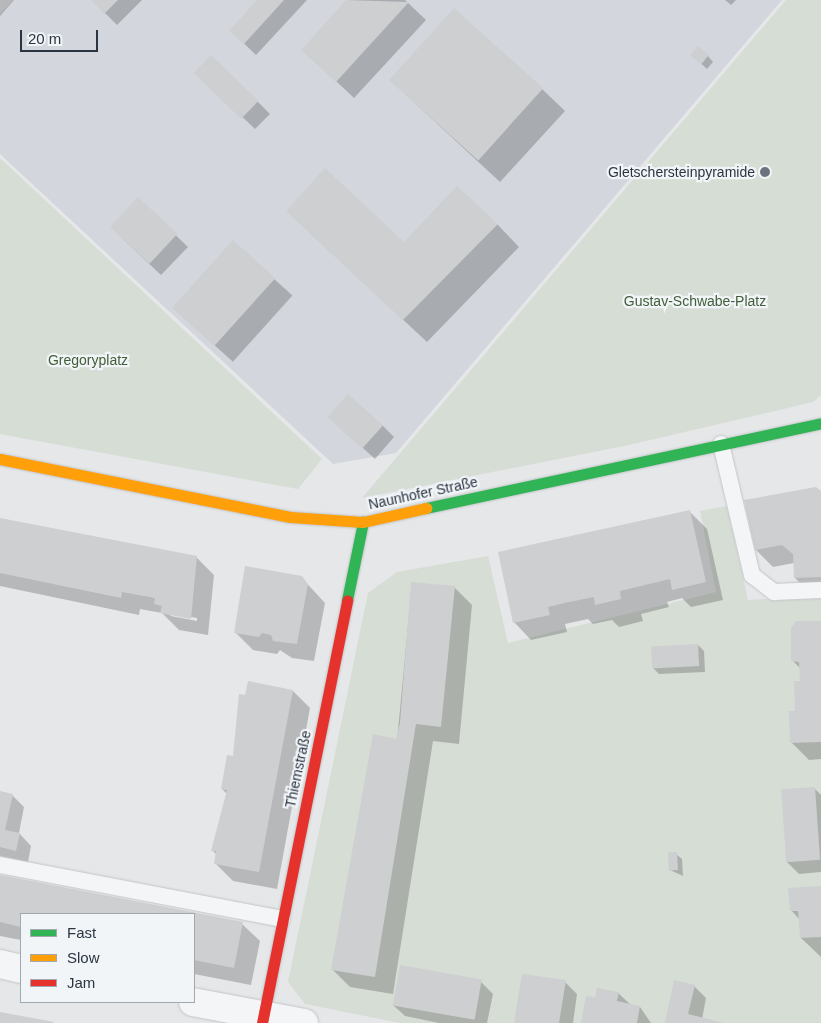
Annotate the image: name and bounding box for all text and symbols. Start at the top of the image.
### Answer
scale bar [22,20,100,52]
text: 20 m [28,30,61,47]
place label: Gletschersteinpyramide [608,164,755,180]
marker: Gletschersteinpyramide [759,166,771,178]
park label: Gustav-Schwabe-Platz [624,293,766,309]
park label: Gregoryplatz [48,352,128,368]
street label: Naunhofer Straße [367,473,479,513]
street label: Thiemstraße [282,729,314,809]
legend [20,913,195,1003]
text: Fast [67,924,96,941]
text: Slow [67,949,100,966]
text: Jam [67,974,95,991]

